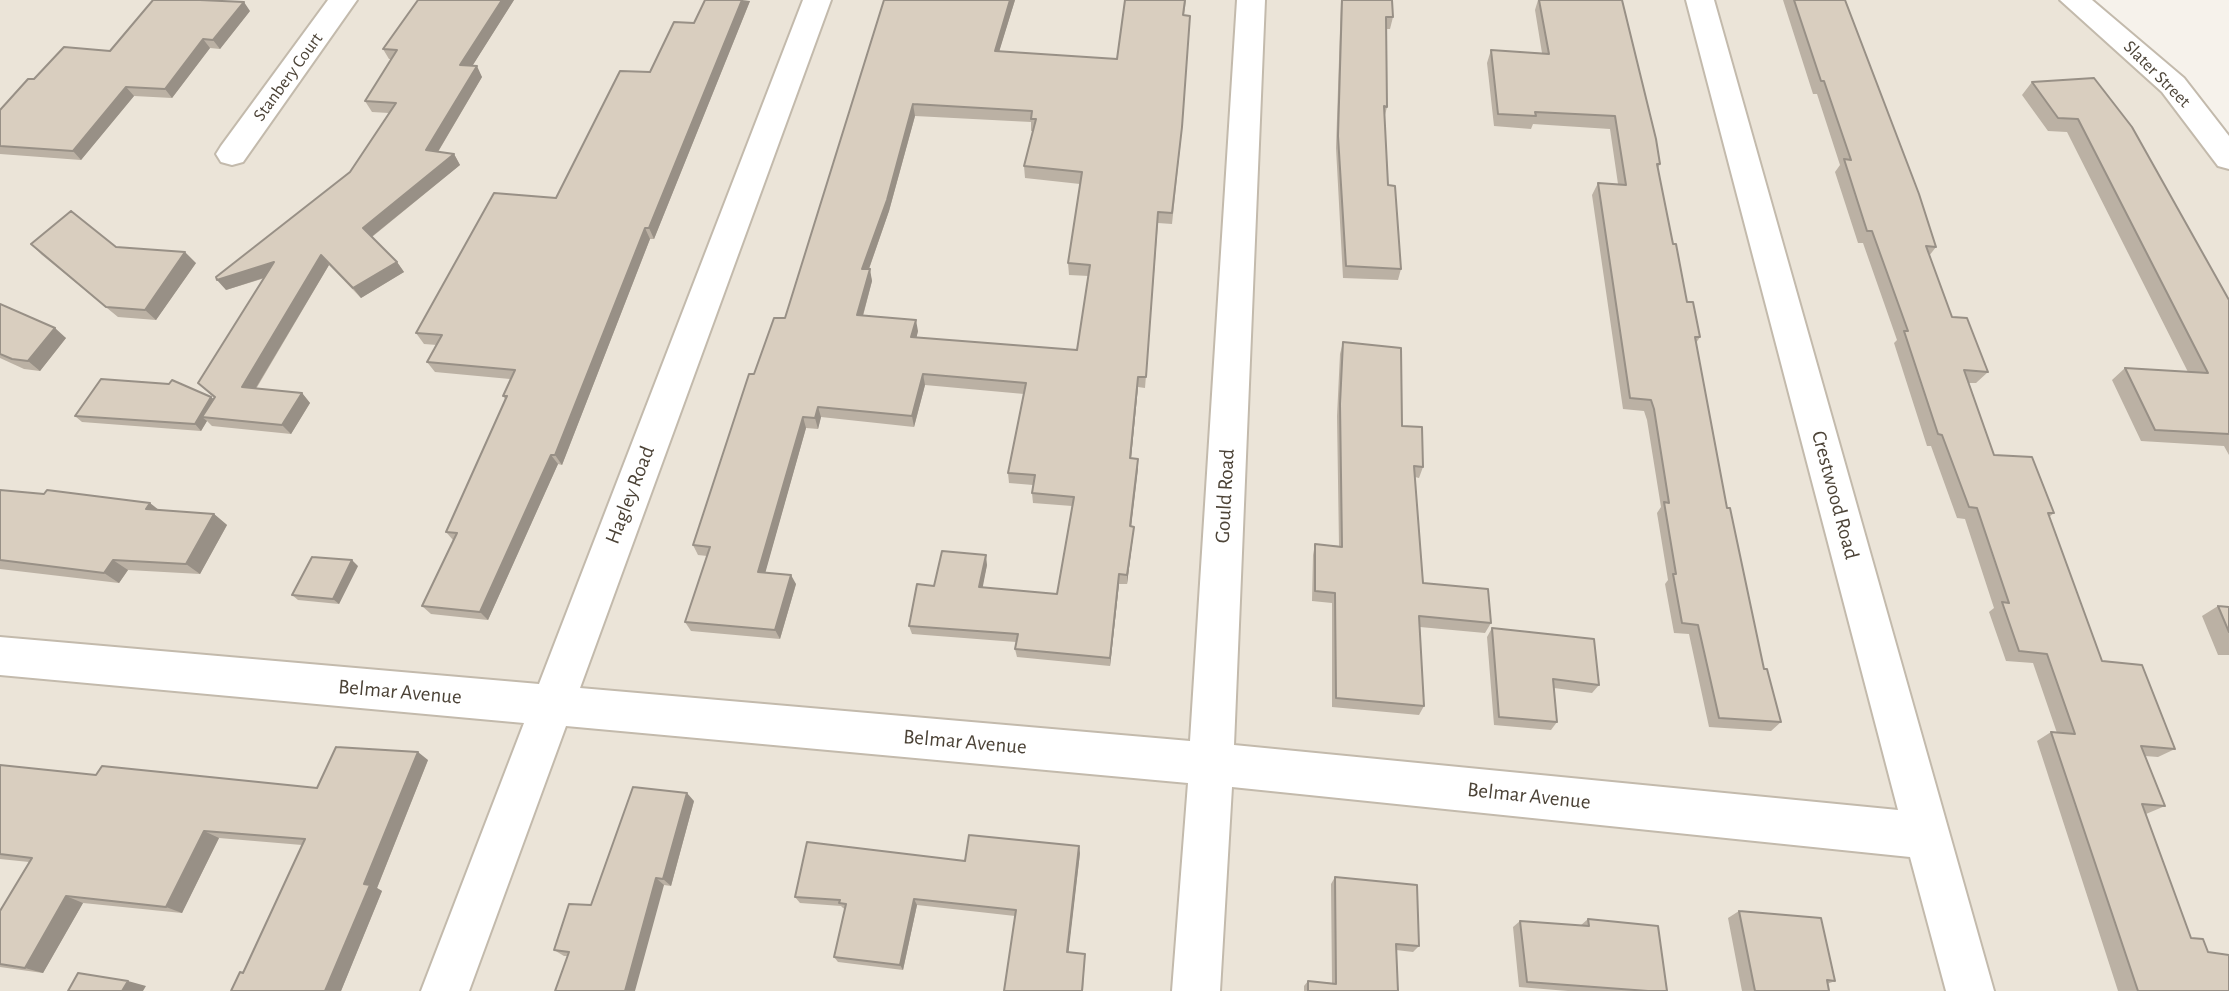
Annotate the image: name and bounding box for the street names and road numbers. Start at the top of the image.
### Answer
street label: Stanbery Court [249,28,327,126]
street label: Slater Street [2119,36,2195,112]
street label: Crestwood Road [1806,428,1864,562]
street label: Hagley Road [600,442,660,548]
street label: Gould Road [1210,448,1240,544]
street label: Belmar Avenue [337,674,463,710]
street label: Belmar Avenue [902,724,1028,760]
street label: Belmar Avenue [1466,777,1592,815]

